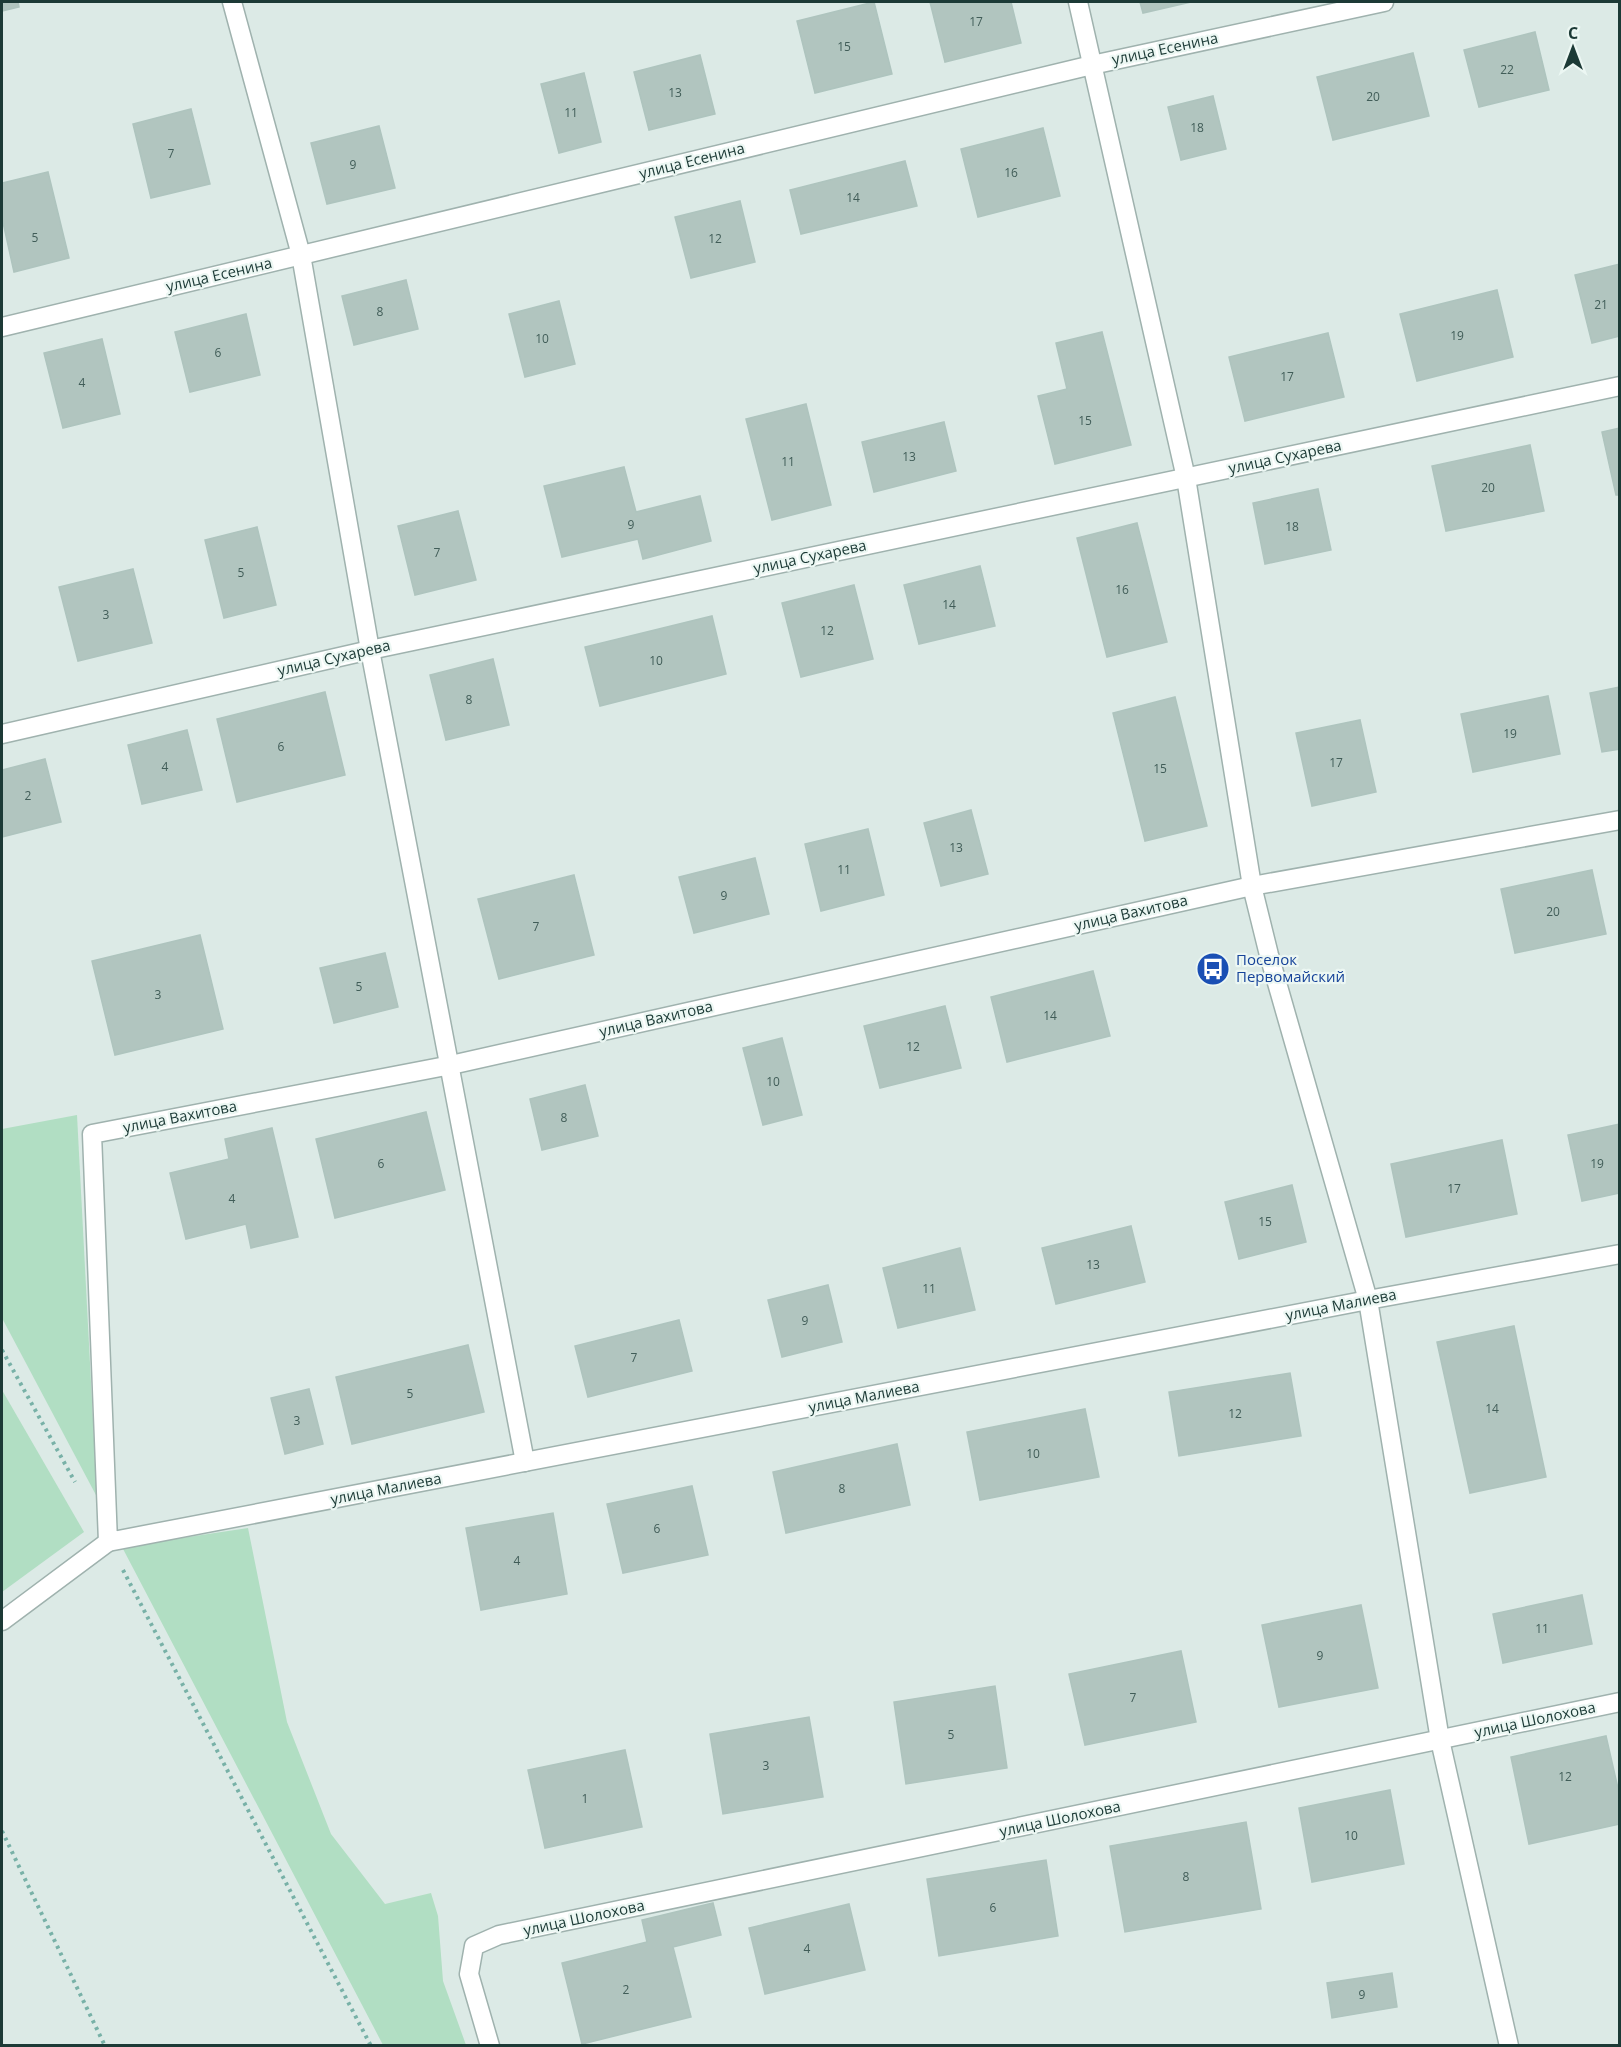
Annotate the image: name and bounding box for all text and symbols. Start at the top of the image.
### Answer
house number: 17 [969,13,983,30]
north arrow [1543,18,1603,78]
text: С [1568,22,1578,44]
street label: улица Есенина [1110,27,1220,69]
house number: 15 [837,38,851,55]
house number: 22 [1500,61,1514,78]
house number: 13 [668,84,682,101]
house number: 20 [1366,88,1380,105]
house number: 11 [564,104,578,121]
house number: 18 [1190,119,1204,136]
street label: улица Есенина [637,137,747,183]
house number: 7 [168,145,175,162]
house number: 9 [350,156,357,173]
house number: 16 [1004,164,1018,181]
house number: 14 [846,189,860,206]
house number: 5 [32,229,39,246]
house number: 12 [708,230,722,247]
street label: улица Есенина [164,252,274,296]
house number: 21 [1594,296,1608,313]
house number: 8 [377,303,384,320]
house number: 19 [1450,327,1464,344]
house number: 10 [535,330,549,347]
house number: 6 [215,344,222,361]
house number: 17 [1280,368,1294,385]
house number: 4 [79,374,86,391]
house number: 15 [1078,412,1092,429]
street label: улица Сухарева [1226,434,1343,478]
house number: 13 [902,448,916,465]
house number: 11 [781,453,795,470]
house number: 20 [1481,479,1495,496]
house number: 9 [628,516,635,533]
house number: 18 [1285,518,1299,535]
street label: улица Сухарева [751,534,868,578]
house number: 7 [434,544,441,561]
house number: 5 [238,564,245,581]
house number: 16 [1115,581,1129,598]
house number: 14 [942,596,956,613]
house number: 3 [103,606,110,623]
house number: 12 [820,622,834,639]
street label: улица Сухарева [276,634,392,680]
house number: 10 [649,652,663,669]
house number: 8 [466,691,473,708]
house number: 19 [1503,725,1517,742]
house number: 6 [278,738,285,755]
house number: 17 [1329,754,1343,771]
house number: 4 [162,758,169,775]
house number: 15 [1153,760,1167,777]
house number: 2 [25,787,32,804]
house number: 13 [949,839,963,856]
house number: 11 [837,861,851,878]
house number: 9 [721,887,728,904]
street label: улица Вахитова [1072,889,1189,935]
house number: 20 [1546,903,1560,920]
house number: 7 [533,918,540,935]
place label: Поселок Первомайский [1236,949,1345,986]
bus stop icon: Поселок Первомайский [1195,951,1231,987]
house number: 5 [356,978,363,995]
house number: 3 [155,986,162,1003]
street label: улица Вахитова [597,995,714,1041]
house number: 14 [1043,1007,1057,1024]
house number: 12 [906,1038,920,1055]
house number: 10 [766,1073,780,1090]
street label: улица Вахитова [121,1095,239,1137]
house number: 8 [561,1109,568,1126]
house number: 6 [378,1155,385,1172]
house number: 19 [1590,1155,1604,1172]
house number: 17 [1447,1180,1461,1197]
house number: 4 [229,1190,236,1207]
house number: 15 [1258,1213,1272,1230]
house number: 13 [1086,1256,1100,1273]
house number: 11 [922,1280,936,1297]
street label: улица Малиева [1284,1283,1398,1325]
house number: 9 [802,1312,809,1329]
house number: 7 [631,1349,638,1366]
street label: улица Малиева [807,1375,921,1417]
house number: 5 [407,1385,414,1402]
house number: 14 [1485,1400,1499,1417]
house number: 12 [1228,1405,1242,1422]
house number: 3 [294,1412,301,1429]
house number: 10 [1026,1445,1040,1462]
street label: улица Малиева [329,1467,443,1509]
house number: 8 [839,1480,846,1497]
house number: 6 [654,1520,661,1537]
house number: 4 [514,1552,521,1569]
house number: 11 [1535,1620,1549,1637]
house number: 9 [1317,1647,1324,1664]
house number: 7 [1130,1689,1137,1706]
street label: улица Шолохова [1472,1696,1597,1742]
house number: 5 [948,1726,955,1743]
house number: 3 [763,1757,770,1774]
house number: 12 [1558,1768,1572,1785]
house number: 1 [582,1790,588,1807]
street label: улица Шолохова [997,1795,1122,1841]
house number: 10 [1344,1827,1358,1844]
house number: 8 [1183,1868,1190,1885]
street label: улица Шолохова [521,1894,646,1940]
house number: 6 [990,1899,997,1916]
house number: 4 [804,1940,811,1957]
house number: 2 [623,1981,630,1998]
house number: 9 [1359,1986,1366,2003]

